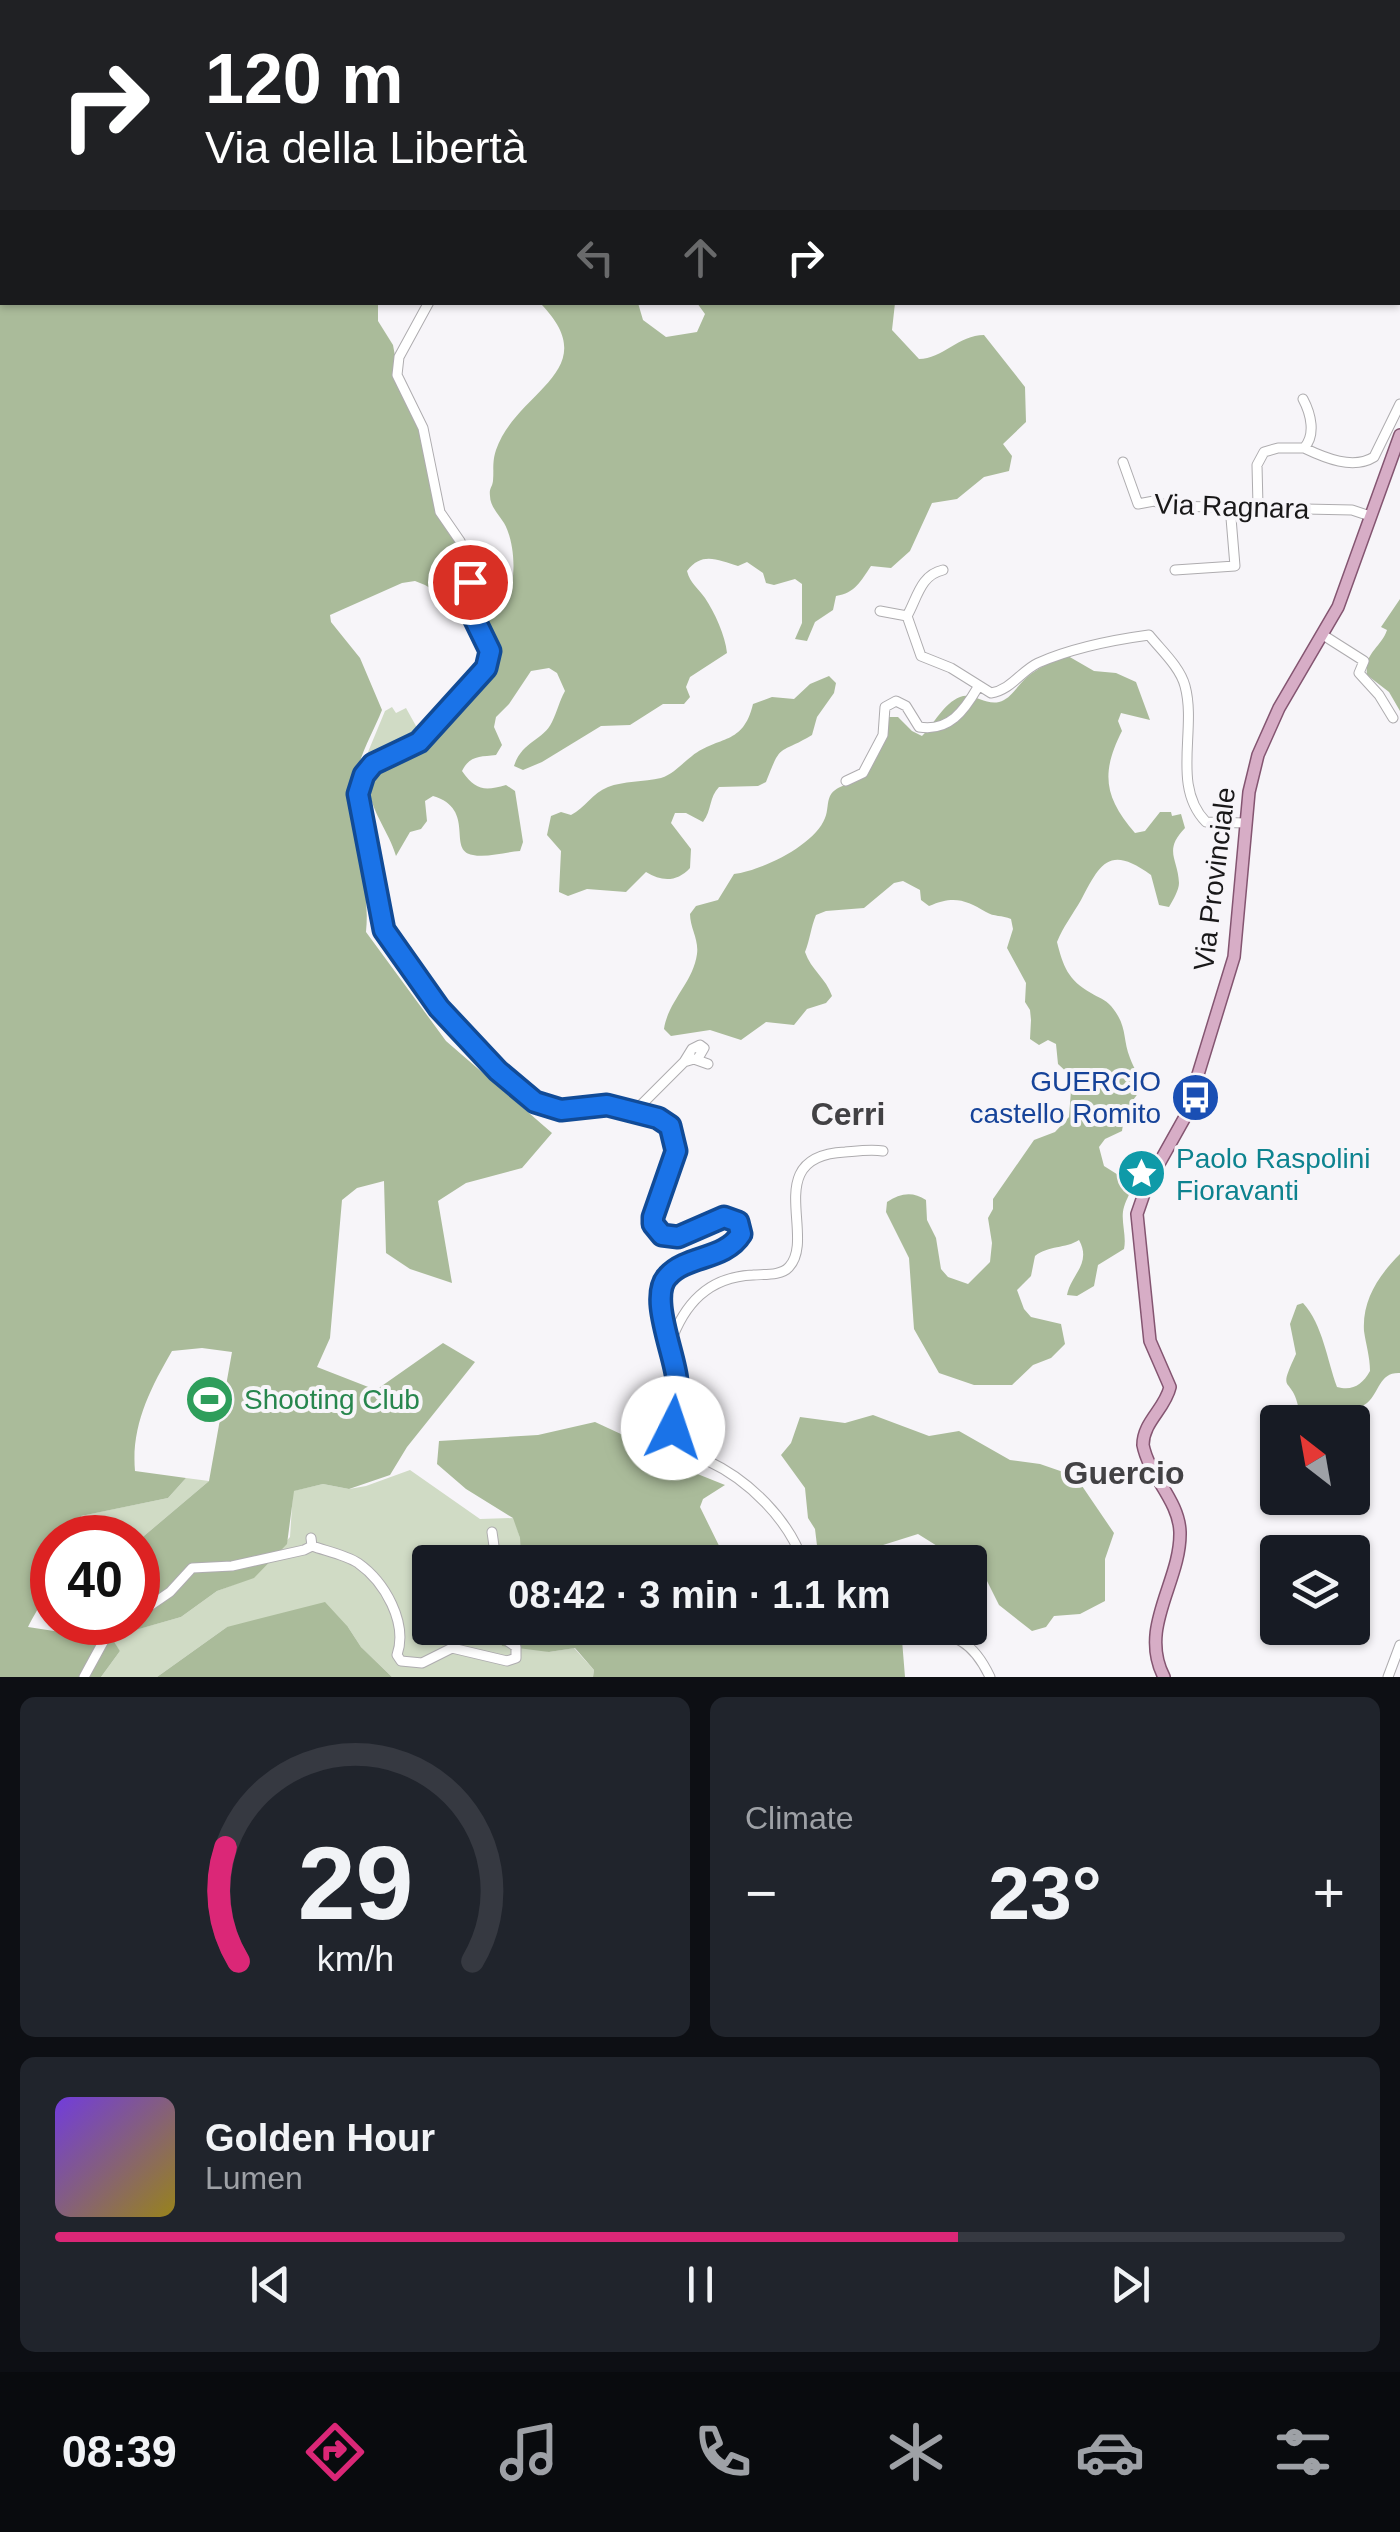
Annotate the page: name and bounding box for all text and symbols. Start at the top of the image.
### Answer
icon: right [40,40,170,170]
text: 120 m [205,40,403,118]
text: Via della Libertà [205,122,527,173]
icon: left [568,230,623,285]
icon: ahead [673,230,728,285]
icon: right [778,230,833,285]
street label: Via Ragnara [1154,488,1310,525]
pin [428,540,513,625]
icon: arrive [443,555,498,610]
street label: Via Provinciale [1188,786,1241,973]
place label: GUERCIO castello Romito [970,1066,1161,1129]
bus stop icon: GUERCIO castello Romito [1170,1071,1222,1123]
district label: Cerri [811,1096,885,1132]
place label: Paolo Raspolini Fioravanti [1176,1143,1371,1206]
place icon: Paolo Raspolini Fioravanti [1115,1148,1167,1200]
sports icon: Shooting Club [183,1373,235,1425]
position arrow [621,1376,725,1480]
place label: Shooting Club [244,1384,420,1415]
north arrow [1260,1405,1370,1515]
map controls [1260,1405,1370,1645]
district label: Guercio [1064,1455,1184,1491]
speed limit sign: 40 [30,1515,160,1645]
button: layers [1260,1535,1370,1645]
text: 08:42 · 3 min · 1.1 km [508,1574,891,1616]
text: Climate [745,1800,853,1836]
text: 29 [297,1825,413,1941]
text: 23° [988,1851,1102,1935]
text: − [745,1862,777,1924]
text: + [1313,1862,1345,1924]
text: km/h [316,1939,394,1979]
text: Golden Hour [205,2117,435,2159]
text: Lumen [205,2160,303,2196]
icon: previous [243,2257,298,2312]
icon: pause [673,2257,728,2312]
icon: next [1103,2257,1158,2312]
icon: directions [300,2417,370,2487]
icon: music [494,2417,564,2487]
icon: phone [688,2417,758,2487]
icon: climate [881,2417,951,2487]
icon: car [1075,2417,1145,2487]
icon: filters [1268,2417,1338,2487]
text: 08:39 [62,2426,177,2477]

